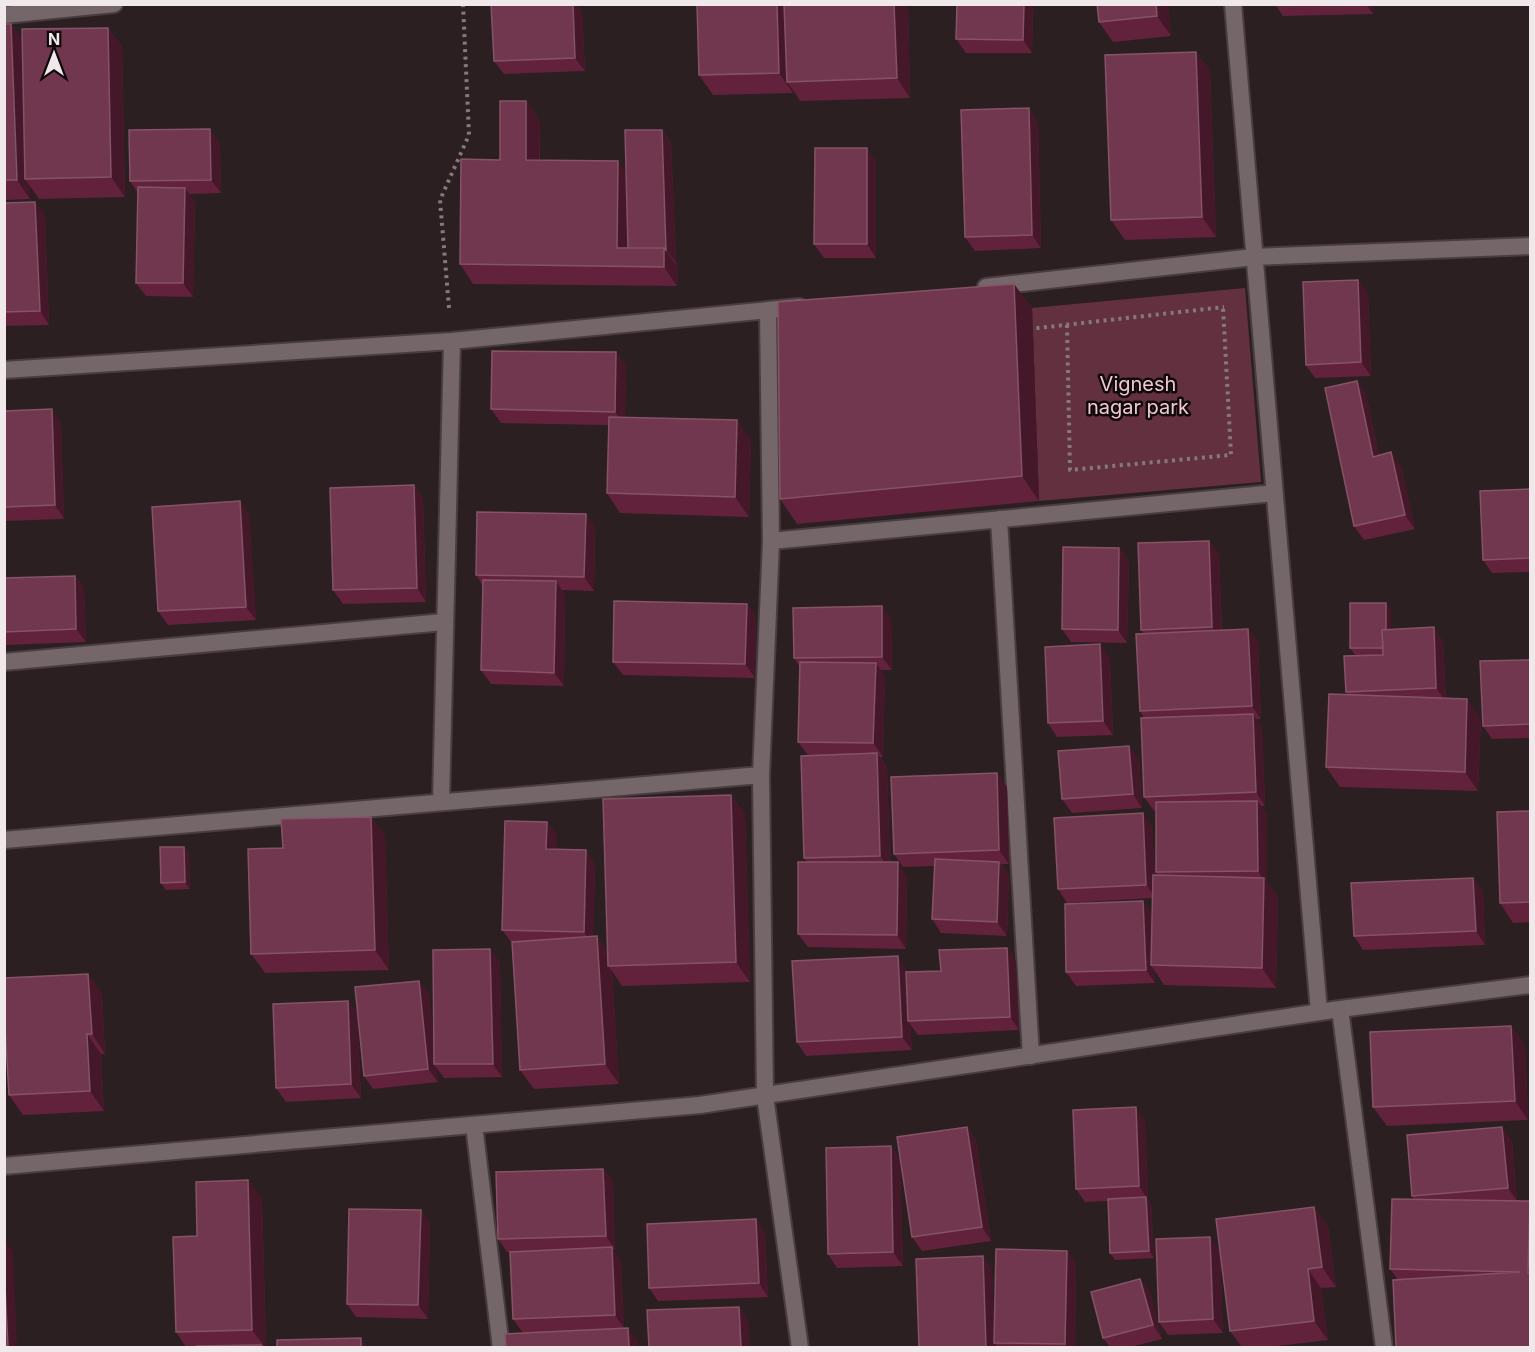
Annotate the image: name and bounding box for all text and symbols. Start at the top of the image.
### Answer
north arrow [24,24,84,84]
text: N [48,29,60,49]
park label: Vignesh nagar park [1087,372,1189,419]

